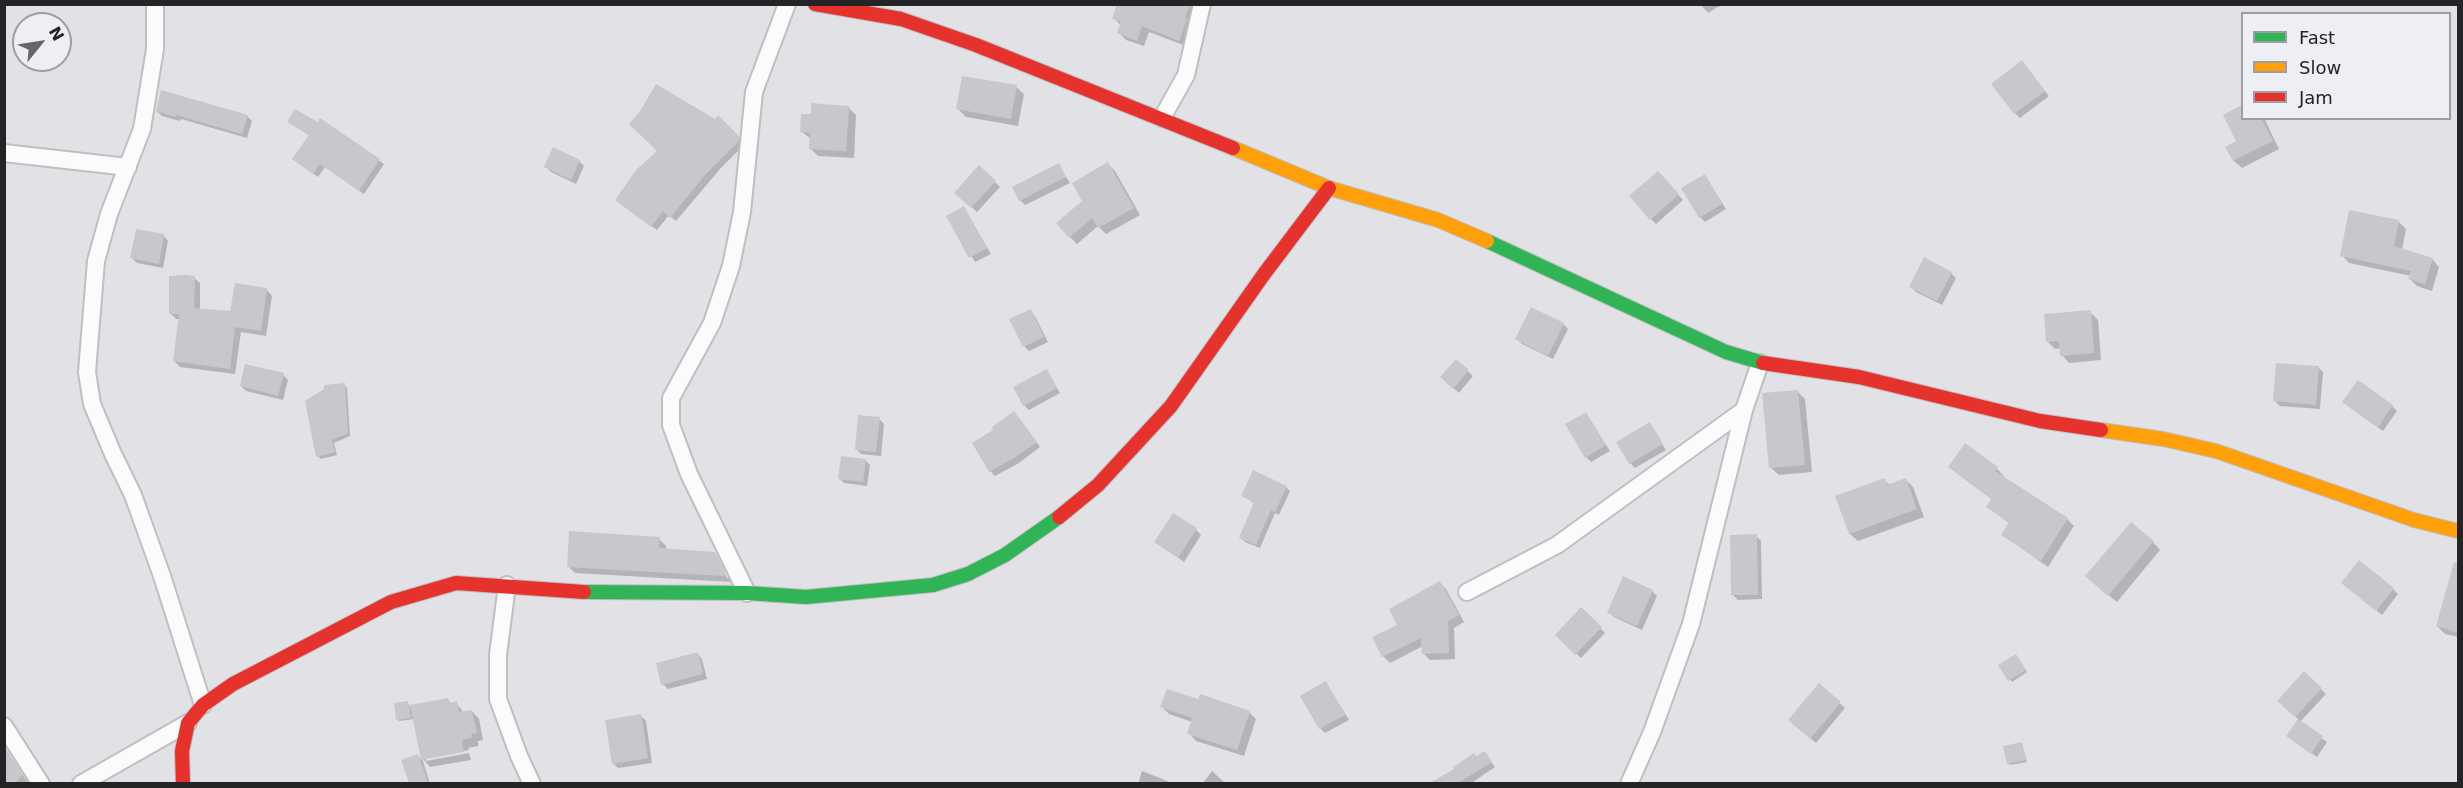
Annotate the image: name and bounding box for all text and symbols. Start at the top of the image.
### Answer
north arrow [12,12,72,72]
legend [2241,12,2451,120]
text: N [45,23,68,44]
text: Fast [2299,27,2335,48]
text: Slow [2299,57,2341,78]
text: Jam [2299,87,2333,108]

